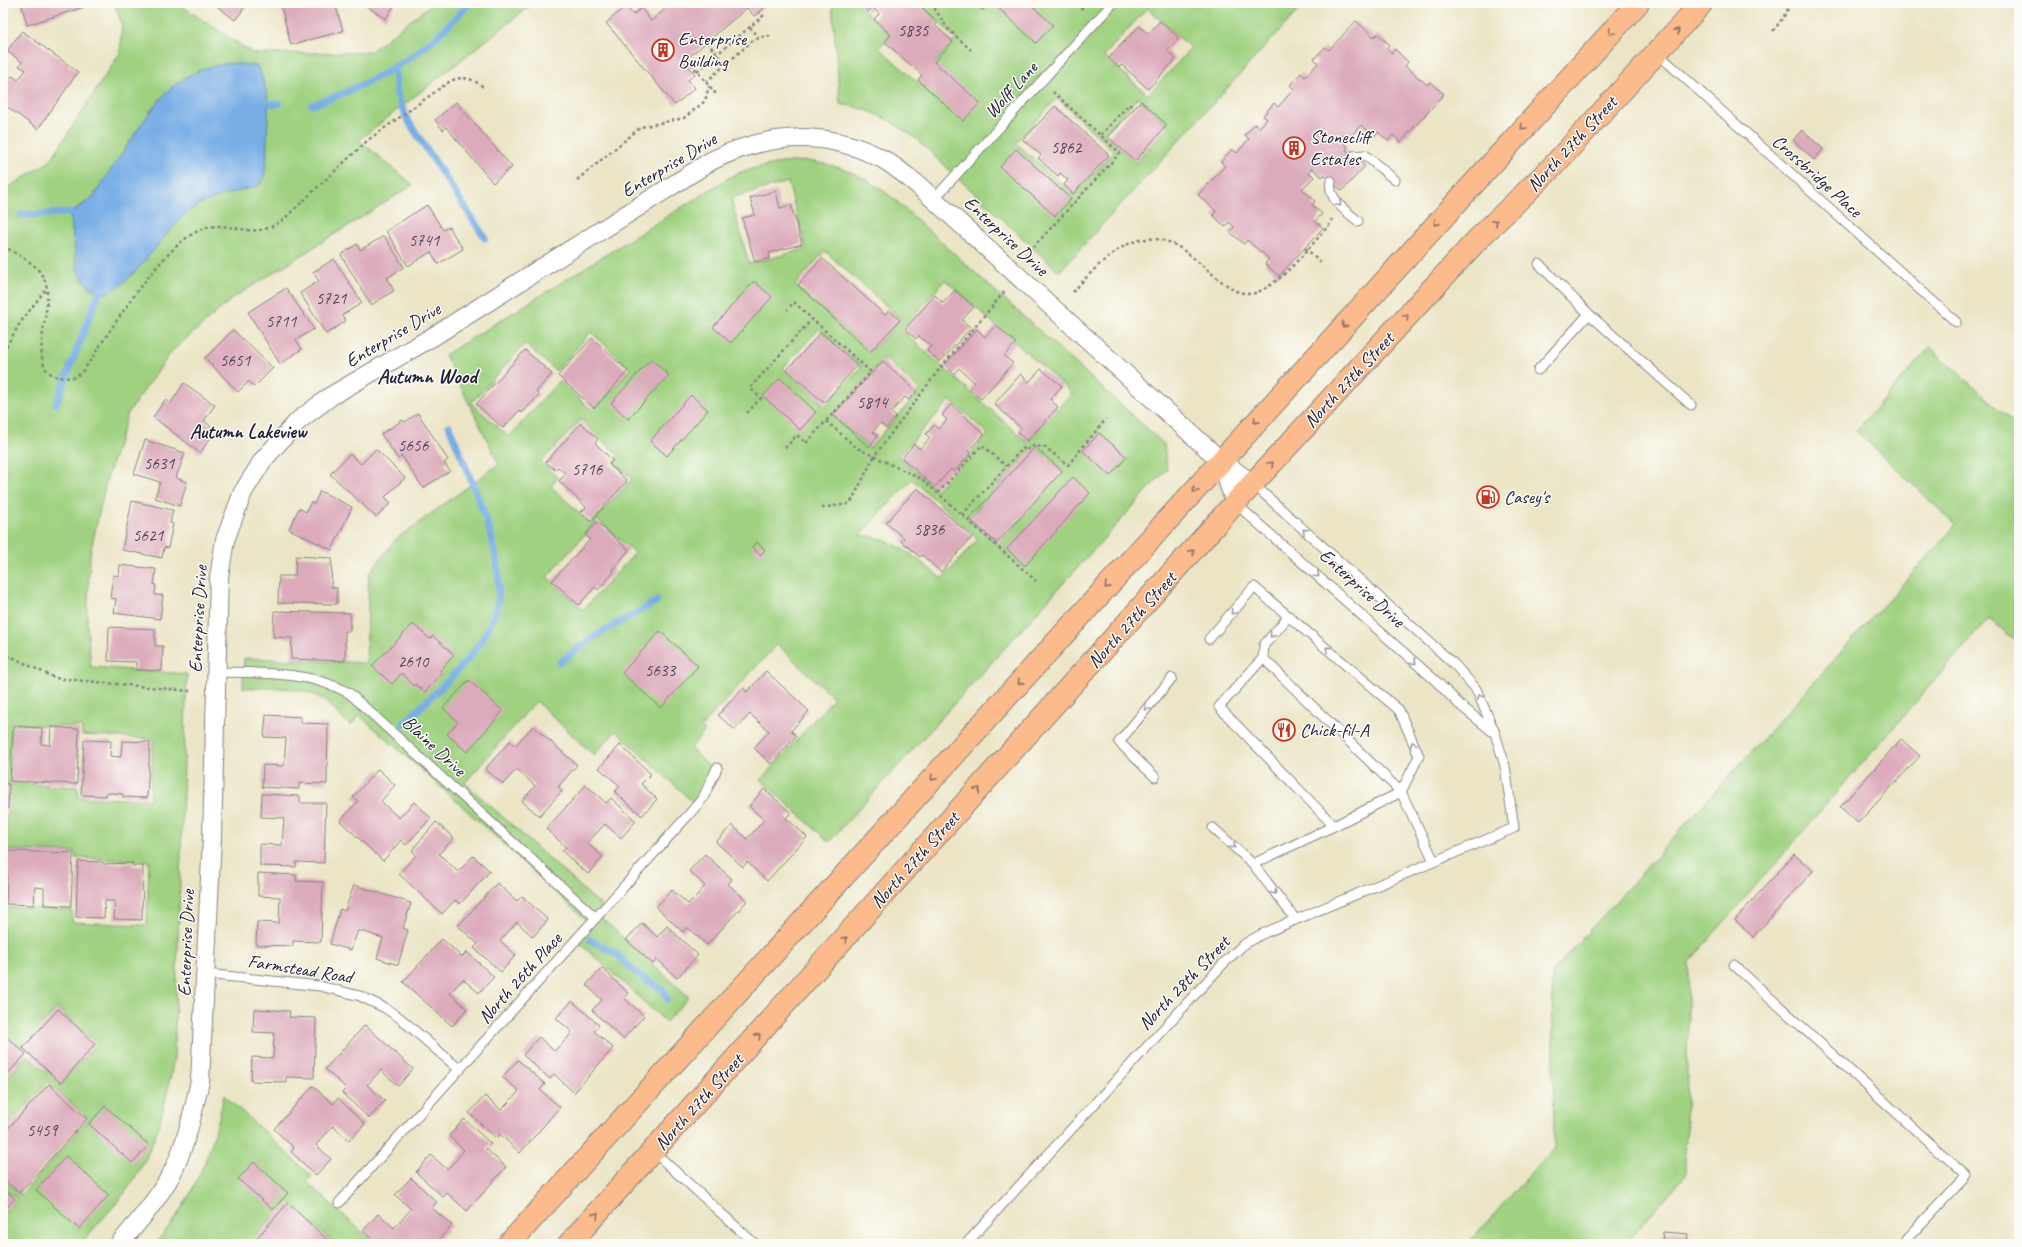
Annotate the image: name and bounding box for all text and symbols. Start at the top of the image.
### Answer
house number: 5835 [898,20,930,41]
place label: Enterprise Building [678,27,748,73]
one-way arrow [1609,27,1616,35]
one-way arrow [1672,28,1679,36]
building icon: Enterprise Building [650,37,676,63]
street label: Wolff Lane [979,55,1044,123]
street label: North 27th Street [1522,90,1624,197]
one-way arrow [1521,122,1528,130]
place label: Stonecliff Estates [1310,125,1375,171]
street label: Enterprise Drive [617,126,723,203]
street label: Crossbridge Place [1767,129,1868,224]
building icon: Stonecliff Estates [1281,135,1307,161]
house number: 5862 [1051,137,1083,158]
street label: Enterprise Drive [959,191,1055,282]
one-way arrow [1334,199,1342,207]
one-way arrow [1433,219,1440,226]
one-way arrow [1490,219,1498,227]
house number: 5741 [409,230,441,251]
house number: 5721 [316,288,348,309]
street label: Enterprise Drive [341,296,447,373]
house number: 5711 [266,311,298,332]
one-way arrow [1402,314,1409,322]
one-way arrow [1341,320,1348,327]
street label: North 27th Street [1299,326,1401,433]
house number: 5651 [220,350,252,371]
district label: Autumn Wood [377,363,480,389]
house number: 5814 [857,392,890,413]
one-way arrow [1254,416,1261,424]
district label: Autumn Lakeview [190,419,308,444]
house number: 5656 [398,435,430,456]
house number: 5631 [144,453,176,474]
house number: 5716 [572,459,604,480]
one-way arrow [1266,462,1273,469]
fuel station icon: Casey's [1475,484,1501,510]
one-way arrow [1192,485,1200,493]
place label: Casey's [1504,485,1552,509]
house number: 5836 [914,519,946,540]
house number: 5621 [133,525,165,546]
one-way arrow [1302,529,1309,536]
street label: Enterprise Drive [1314,543,1411,634]
one-way arrow [1188,549,1195,557]
street label: Enterprise Drive [183,563,213,673]
street label: North 27th Street [1082,565,1183,673]
one-way arrow [1312,571,1320,578]
one-way arrow [1105,581,1112,589]
one-way arrow [1230,607,1237,614]
one-way arrow [1269,631,1276,638]
one-way arrow [1325,647,1333,654]
house number: 2610 [398,651,430,672]
one-way arrow [1409,657,1417,665]
house number: 5633 [645,660,677,681]
one-way arrow [1017,677,1025,685]
one-way arrow [1477,694,1485,701]
one-way arrow [1145,703,1152,710]
street label: Blaine Drive [397,710,472,783]
restaurant icon: Chick-fil-A [1271,717,1297,743]
place label: Chick-fil-A [1300,718,1370,742]
one-way arrow [1410,740,1418,747]
one-way arrow [930,773,937,781]
one-way arrow [973,787,980,794]
street label: North 27th Street [865,805,966,913]
one-way arrow [1228,841,1236,849]
street label: Enterprise Drive [172,887,200,997]
one-way arrow [1269,887,1276,894]
street label: North 26th Place [473,926,568,1029]
street label: North 28th Street [1133,930,1236,1035]
one-way arrow [840,936,847,944]
street label: Farmstead Road [246,949,356,989]
one-way arrow [753,1033,760,1040]
street label: North 27th Street [649,1047,750,1155]
house number: 5459 [27,1120,59,1141]
one-way arrow [591,1212,598,1220]

